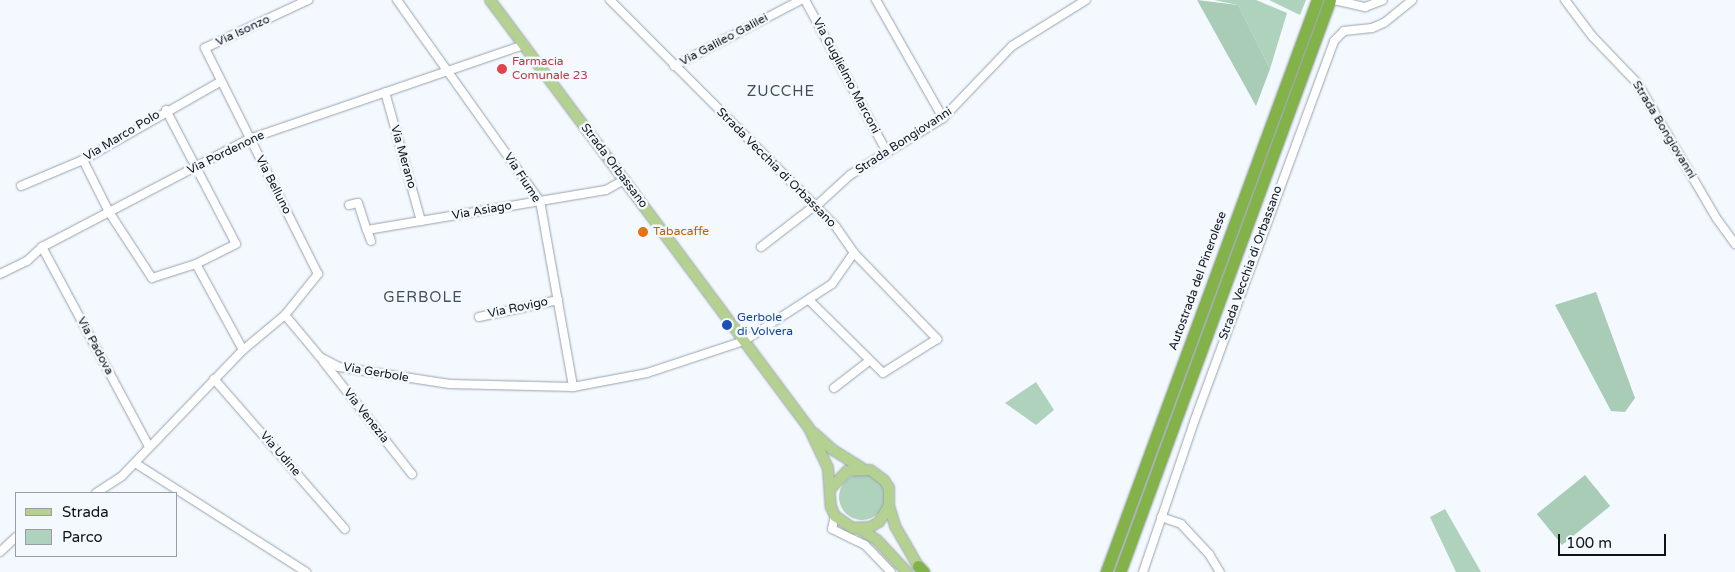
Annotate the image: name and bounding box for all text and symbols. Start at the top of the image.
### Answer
street label: Via Galileo Galilei [678,11,770,69]
street label: Via Isonzo [214,12,272,50]
street label: Via Guglielmo Marconi [809,16,883,136]
place label: Farmacia Comunale 23 [512,55,588,83]
marker: Farmacia Comunale 23 [496,63,508,75]
street label: Strada Bongiovanni [1629,78,1699,182]
district label: ZUCCHE [746,83,816,101]
street label: Strada Vecchia di Orbassano [713,105,839,231]
street label: Strada Bongiovanni [853,105,955,177]
street label: Via Marco Polo [81,108,163,164]
street label: Strada Orbassano [578,121,650,211]
street label: Via Merano [387,124,419,190]
street label: Via Pordenone [185,128,267,178]
street label: Via Fiume [501,150,543,206]
street label: Via Belluno [252,153,294,217]
street label: Strada Vecchia di Orbassano [1216,184,1286,342]
street label: Via Asiago [451,199,513,223]
street label: Autostrada del Pinerolese [1166,210,1230,352]
place label: Tabacaffe [653,225,709,239]
marker: Tabacaffe [637,226,649,238]
district label: GERBOLE [382,289,464,307]
street label: Via Rovigo [487,295,549,321]
place label: Gerbole di Volvera [737,311,793,339]
street label: Via Padova [74,315,116,377]
marker: Gerbole di Volvera [721,319,733,331]
street label: Via Gerbole [342,360,410,386]
street label: Via Venezia [340,386,392,446]
street label: Via Udine [257,429,303,479]
legend [15,492,178,557]
text: Strada [62,503,109,521]
scale bar [1560,524,1668,556]
text: Parco [62,528,103,546]
text: 100 m [1566,534,1612,552]

